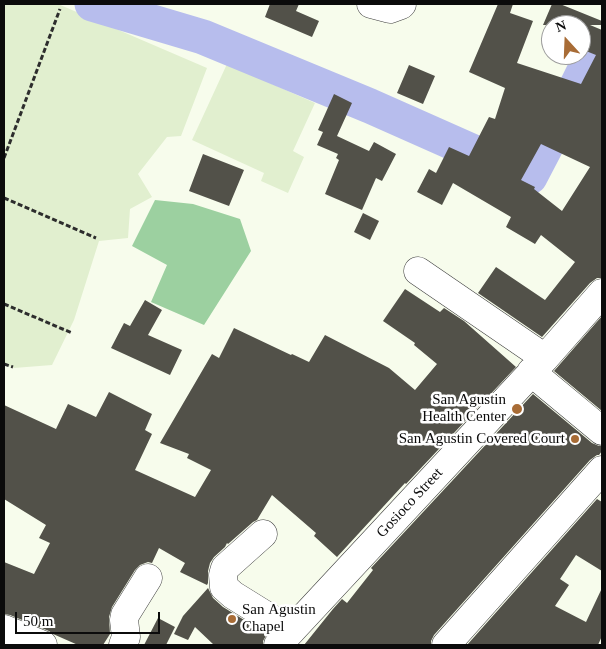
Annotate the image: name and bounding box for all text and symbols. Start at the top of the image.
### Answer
north arrow [541,15,591,65]
text: N [554,18,568,35]
place label: San Agustin Health Center [422,391,506,426]
marker: San Agustin Health Center [510,402,524,416]
place label: San Agustin Covered Court [399,430,565,448]
marker: San Agustin Covered Court [569,433,581,445]
street label: Gosioco Street [373,464,447,542]
place label: San Agustin Chapel [242,601,316,636]
scale bar [18,602,162,634]
text: 50 m [23,613,53,629]
marker: San Agustin Chapel [226,613,238,625]

